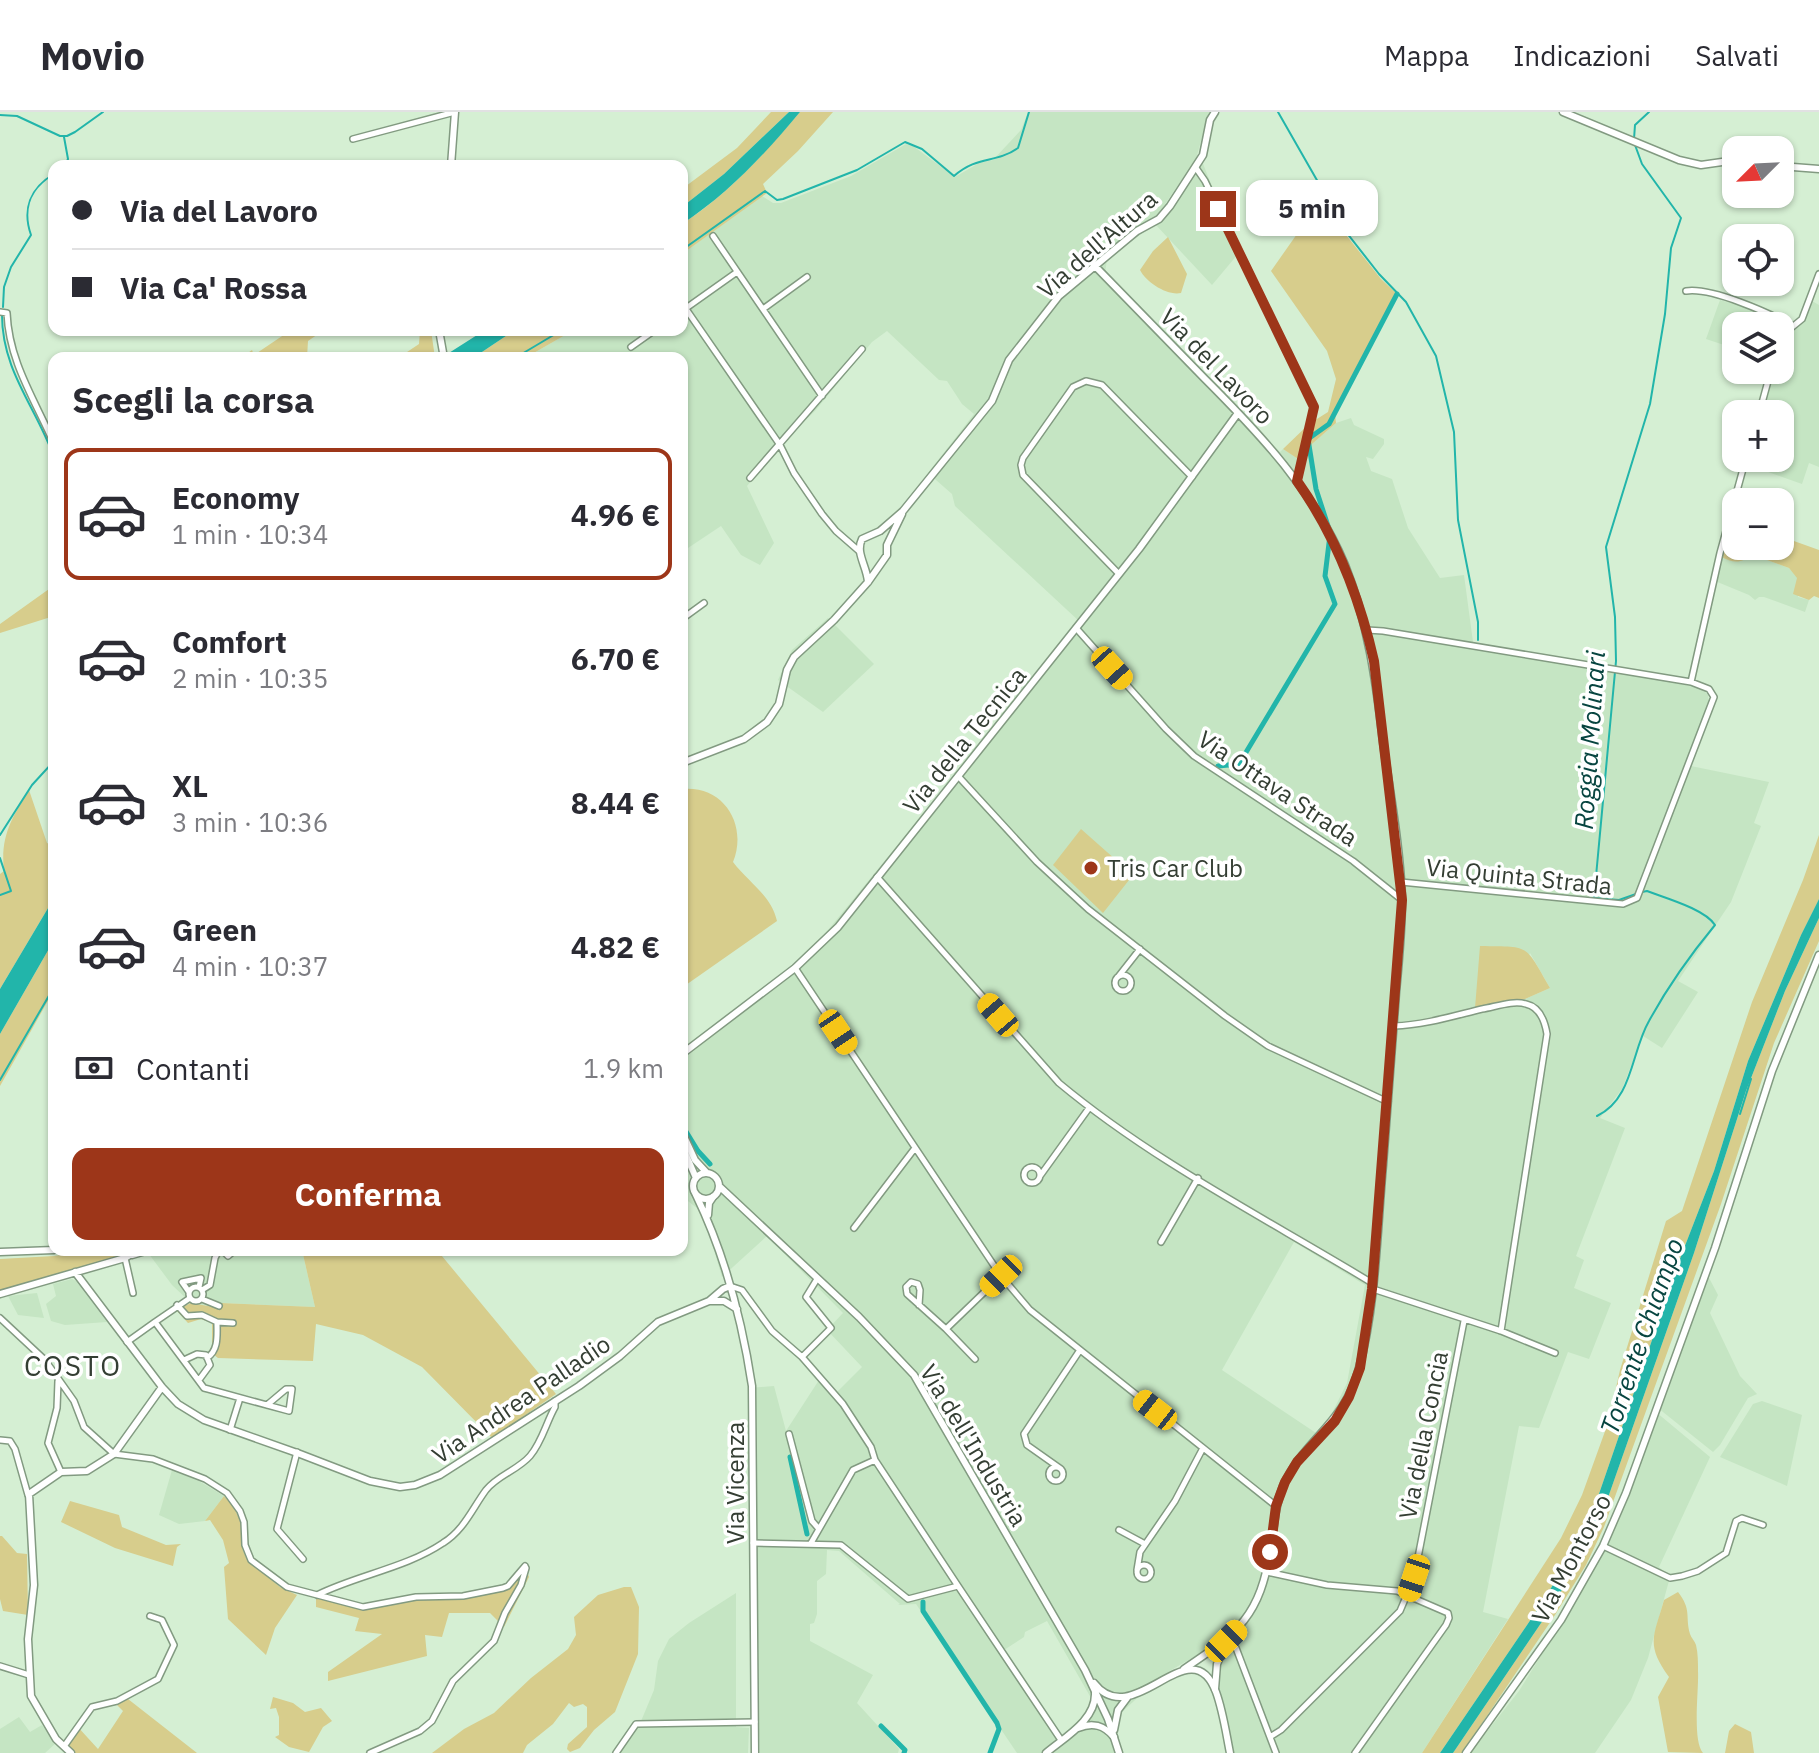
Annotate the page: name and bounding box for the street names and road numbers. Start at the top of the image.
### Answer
street label: Via dell'Altura [1030,183,1164,305]
street label: Via del Lavoro [1153,301,1281,431]
street label: Via della Tecnica [895,660,1033,820]
street label: Via Ottava Strada [1192,723,1364,853]
street label: Via Quinta Strada [1424,850,1614,902]
street label: Via Andrea Palladio [426,1327,616,1471]
street label: Via della Concia [1391,1348,1455,1522]
street label: Via dell'Industria [913,1358,1035,1532]
street label: Via Vicenza [719,1422,751,1544]
street label: Via Montorso [1524,1488,1618,1628]

